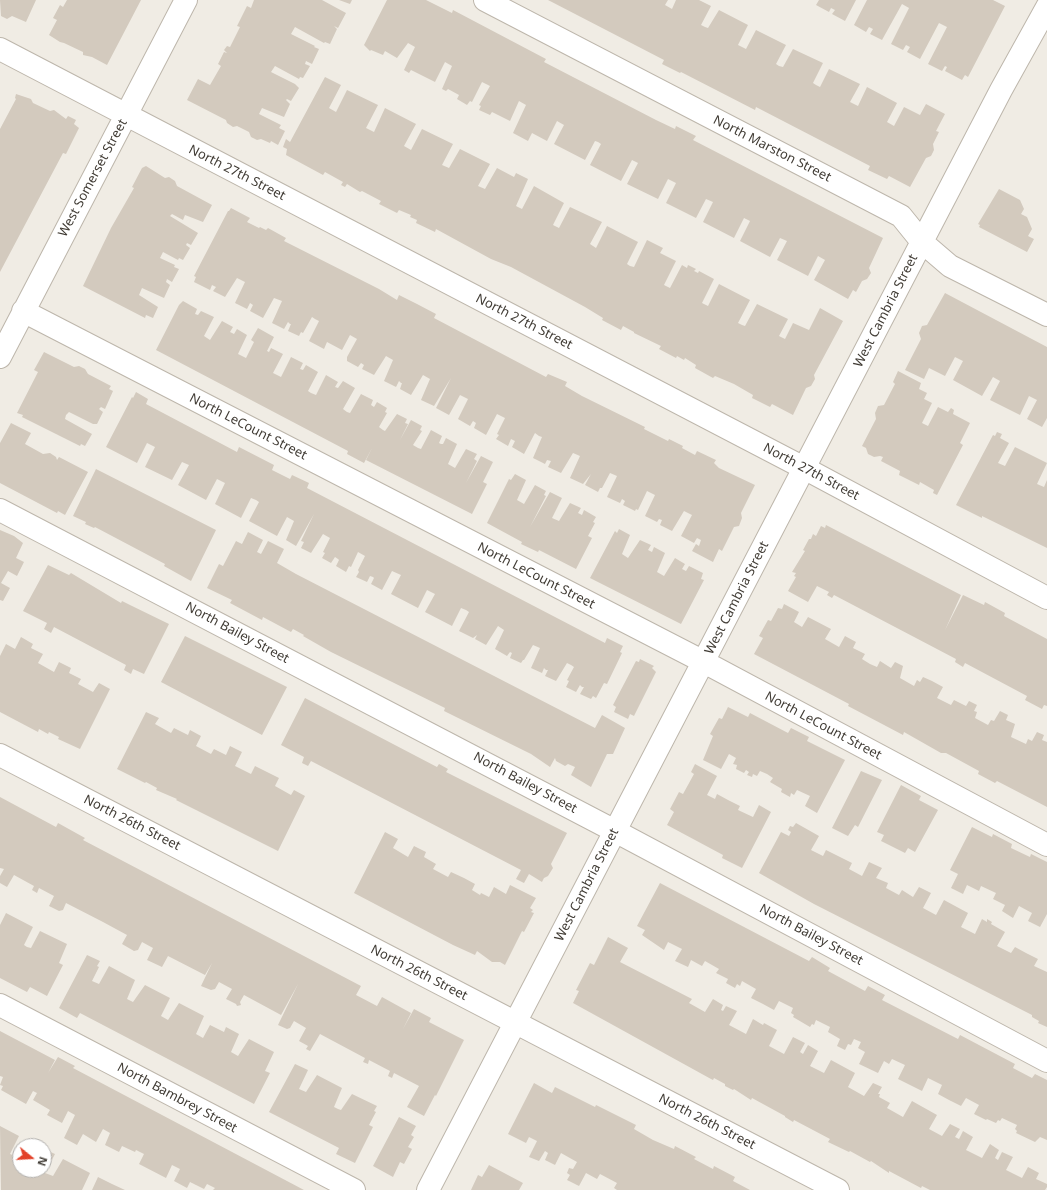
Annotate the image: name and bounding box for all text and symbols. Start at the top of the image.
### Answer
street label: North Marston Street [710,113,834,185]
street label: West Somerset Street [55,116,131,240]
street label: North 27th Street [186,142,288,204]
street label: West Cambria Street [851,252,921,370]
street label: North 27th Street [473,291,575,353]
street label: North LeCount Street [187,391,309,463]
street label: North 27th Street [760,440,862,504]
street label: West Cambria Street [702,539,772,657]
street label: North LeCount Street [475,540,597,612]
street label: North Bailey Street [183,599,291,667]
street label: North LeCount Street [762,689,884,763]
street label: North Bailey Street [471,749,579,817]
street label: North 26th Street [81,792,183,854]
street label: West Cambria Street [552,826,622,944]
street label: North Bailey Street [757,901,865,969]
street label: North 26th Street [368,942,470,1004]
street label: North Bambrey Street [114,1060,240,1136]
street label: North 26th Street [656,1091,758,1153]
north arrow [12,1138,52,1178]
text: N [34,1155,51,1168]

